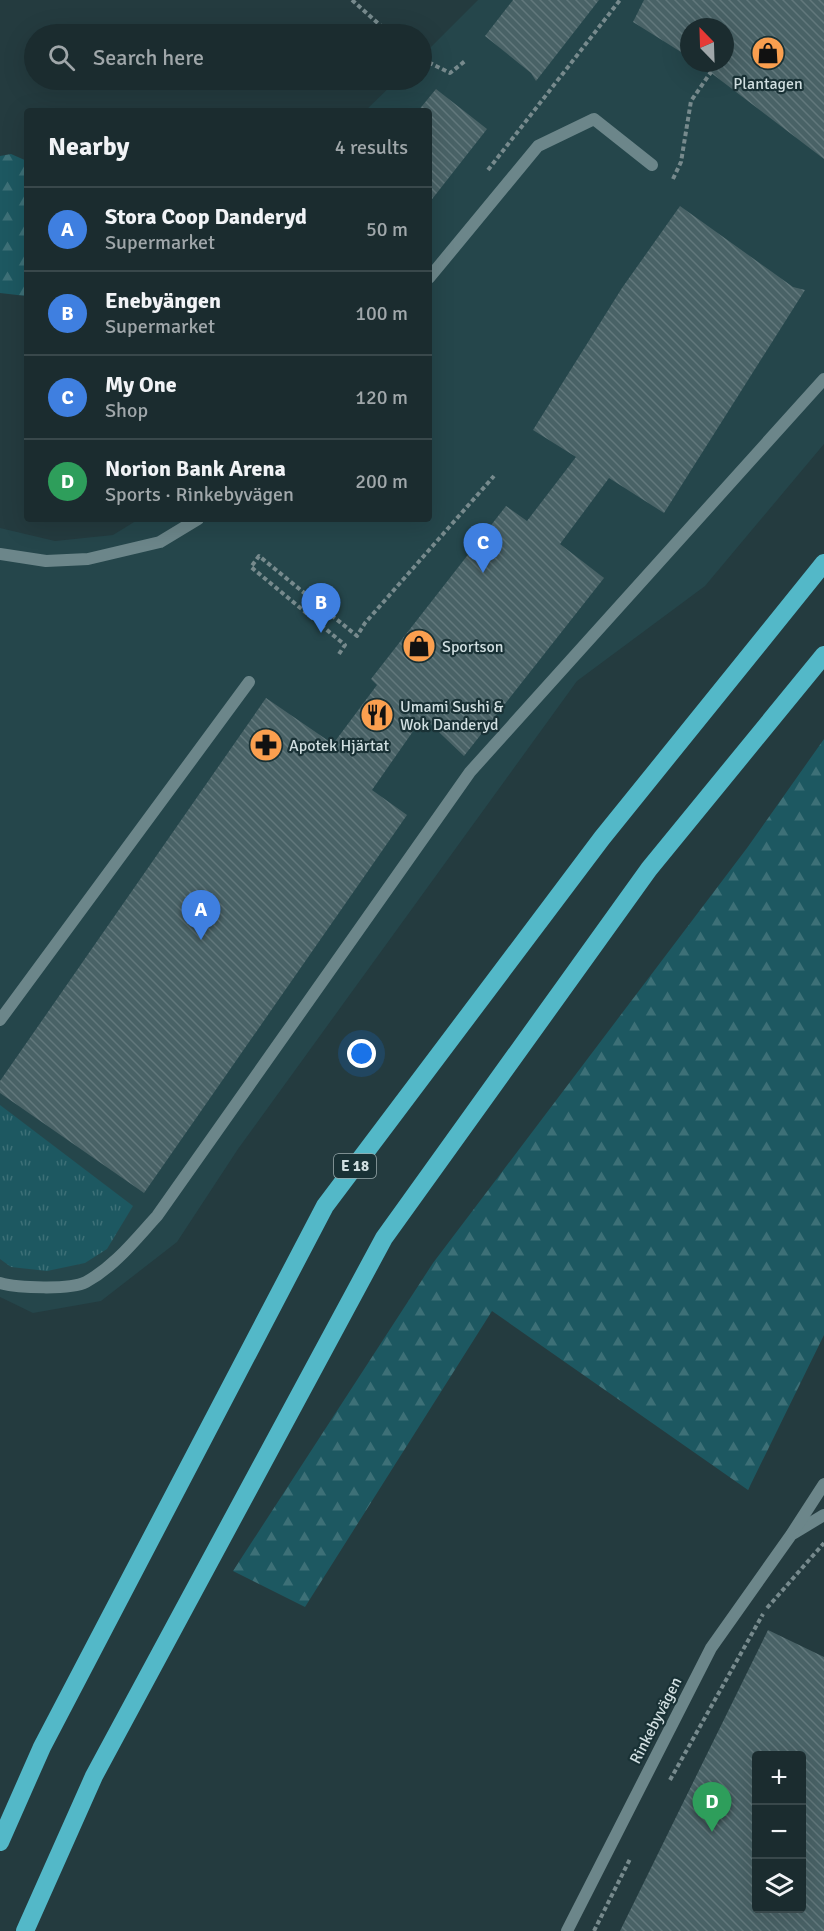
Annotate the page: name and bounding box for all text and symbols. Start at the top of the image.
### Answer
north arrow [680,18,734,72]
search box [24,24,432,90]
shop icon: Plantagen [750,35,786,71]
icon: search [45,41,78,74]
text: Search here [93,44,204,71]
place label: Plantagen [733,74,803,94]
text: Nearby [48,131,129,163]
text: 4 results [335,135,408,160]
text: Stora Coop Danderyd [105,203,307,230]
text: A [61,217,74,242]
text: 50 m [366,217,408,242]
text: Supermarket [105,230,215,255]
text: Enebyängen [105,287,221,314]
text: B [61,301,74,326]
text: 100 m [355,301,408,326]
text: Supermarket [105,314,215,339]
text: My One [105,371,177,398]
text: C [61,385,74,410]
text: 120 m [355,385,408,410]
text: Shop [105,398,148,423]
text: Norion Bank Arena [105,455,286,482]
text: D [61,469,74,494]
text: 200 m [355,469,408,494]
text: Sports · Rinkebyvägen [105,482,294,507]
pin: C [464,524,502,573]
pin: B [302,584,340,633]
shop icon: Sportson [401,628,437,664]
place label: Sportson [442,637,504,657]
restaurant icon: Umami Sushi & Wok Danderyd [359,697,395,733]
place label: Umami Sushi & Wok Danderyd [400,697,503,735]
pharmacy icon: Apotek Hjärtat [248,727,284,763]
place label: Apotek Hjärtat [289,736,390,756]
pin: A [182,890,220,940]
your location [347,1039,376,1068]
road number: E 18 [334,1154,376,1178]
street label: Rinkebyvägen [625,1674,686,1767]
map controls [752,1751,806,1913]
button: + [752,1751,806,1805]
pin: D [692,1782,732,1832]
button: − [752,1805,806,1859]
button: layers [752,1859,806,1913]

